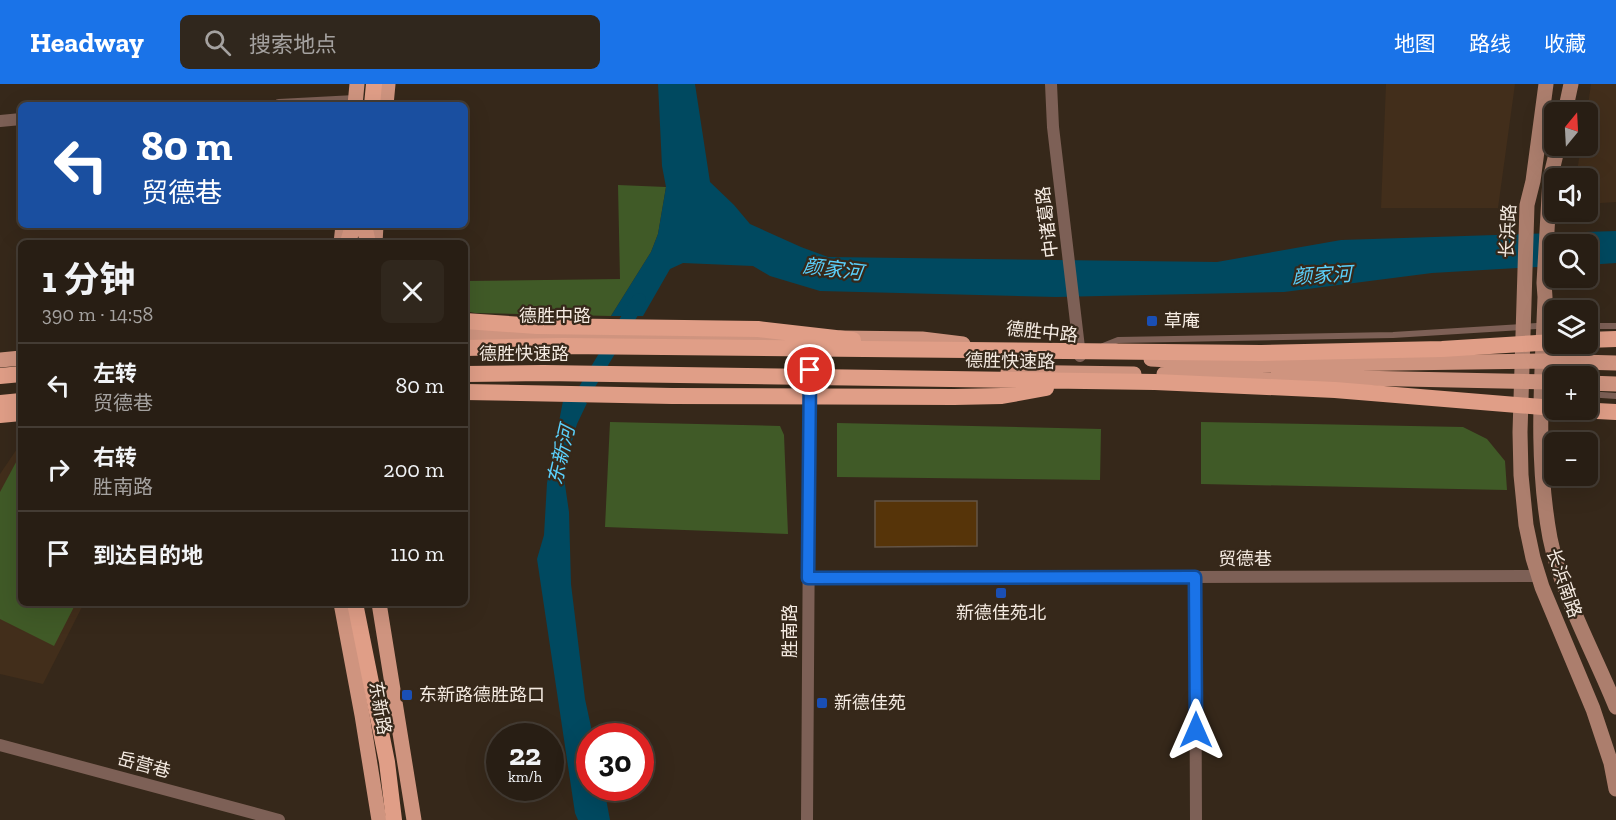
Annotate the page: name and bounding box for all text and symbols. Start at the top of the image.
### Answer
search box [180,15,600,69]
text: Headway [30,26,144,59]
icon: search [201,26,234,59]
text: 搜索地点 [249,31,337,58]
text: 地图 [1394,31,1436,56]
text: 路线 [1469,31,1511,56]
text: 收藏 [1544,31,1586,56]
north arrow [1544,102,1598,156]
map controls [1544,102,1598,486]
text: 80 m [141,120,232,171]
icon: left [42,126,120,204]
button: sound [1544,168,1598,222]
text: 贸德巷 [141,177,222,209]
street label: 中诸葛路 [1032,185,1062,259]
street label: 长浜路 [1496,203,1520,259]
button: search [1544,234,1598,288]
water label: 颜家河 [802,253,868,285]
text: 1 分钟 [42,258,135,301]
button: close [381,260,444,323]
water label: 颜家河 [1291,261,1357,289]
button: layers [1544,300,1598,354]
text: 390 m · 14:58 [42,302,153,326]
street label: 德胜中路 [519,305,591,327]
place label: 草庵 [1164,310,1200,332]
marker: 草庵 [1145,314,1159,328]
street label: 德胜中路 [1005,317,1079,347]
street label: 德胜快速路 [479,343,569,365]
pin [784,344,835,395]
street label: 德胜快速路 [965,349,1055,373]
icon: arrive [793,353,826,386]
text: 左转 [93,360,137,387]
button: + [1544,366,1598,420]
icon: left [42,369,75,402]
text: 80 m [396,372,444,399]
text: 贸德巷 [93,391,153,415]
water label: 东新河 [543,419,580,487]
button: − [1544,432,1598,486]
text: 右转 [93,444,137,471]
icon: right [42,453,75,486]
text: 200 m [383,456,444,483]
text: 胜南路 [93,475,153,499]
icon: arrive [42,537,75,570]
text: 110 m [390,540,444,567]
text: 到达目的地 [93,542,203,569]
street label: 长浜南路 [1542,545,1586,621]
street label: 贸德巷 [1218,548,1272,570]
marker: 新德佳苑北 [994,586,1008,600]
place label: 新德佳苑北 [956,602,1046,624]
street label: 胜南路 [779,604,801,658]
street label: 东新路 [364,680,396,736]
place label: 东新路德胜路口 [419,684,545,706]
marker: 东新路德胜路口 [400,688,414,702]
place label: 新德佳苑 [834,692,906,714]
marker: 新德佳苑 [815,696,829,710]
position arrow [1164,698,1228,762]
speed limit sign: 30 [576,723,654,801]
text: 22 [509,737,541,773]
street label: 岳营巷 [115,747,173,783]
text: km/h [508,768,542,786]

